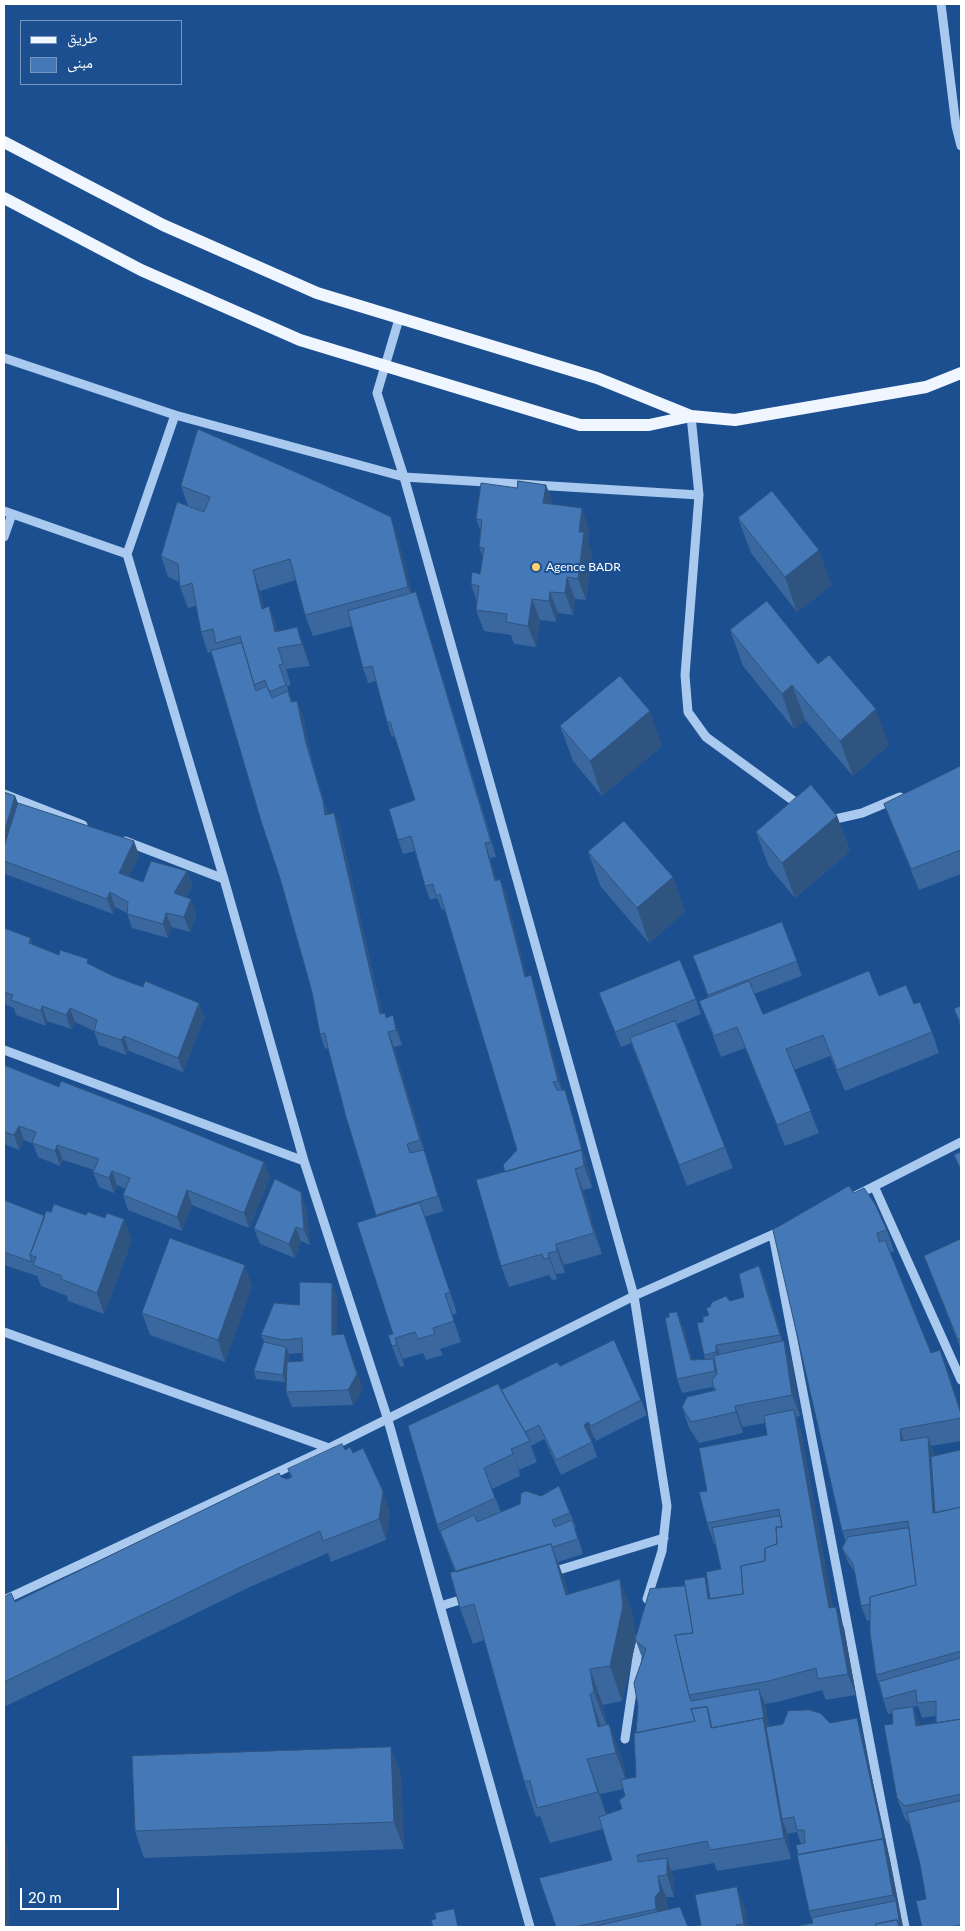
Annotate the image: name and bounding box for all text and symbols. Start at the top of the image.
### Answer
legend [20,20,182,85]
text: طريق [67,28,98,46]
text: مبنى [67,53,93,71]
place label: Agence BADR [546,560,621,574]
marker: Agence BADR [530,561,542,573]
scale bar [22,1878,121,1910]
text: 20 m [28,1888,62,1906]

